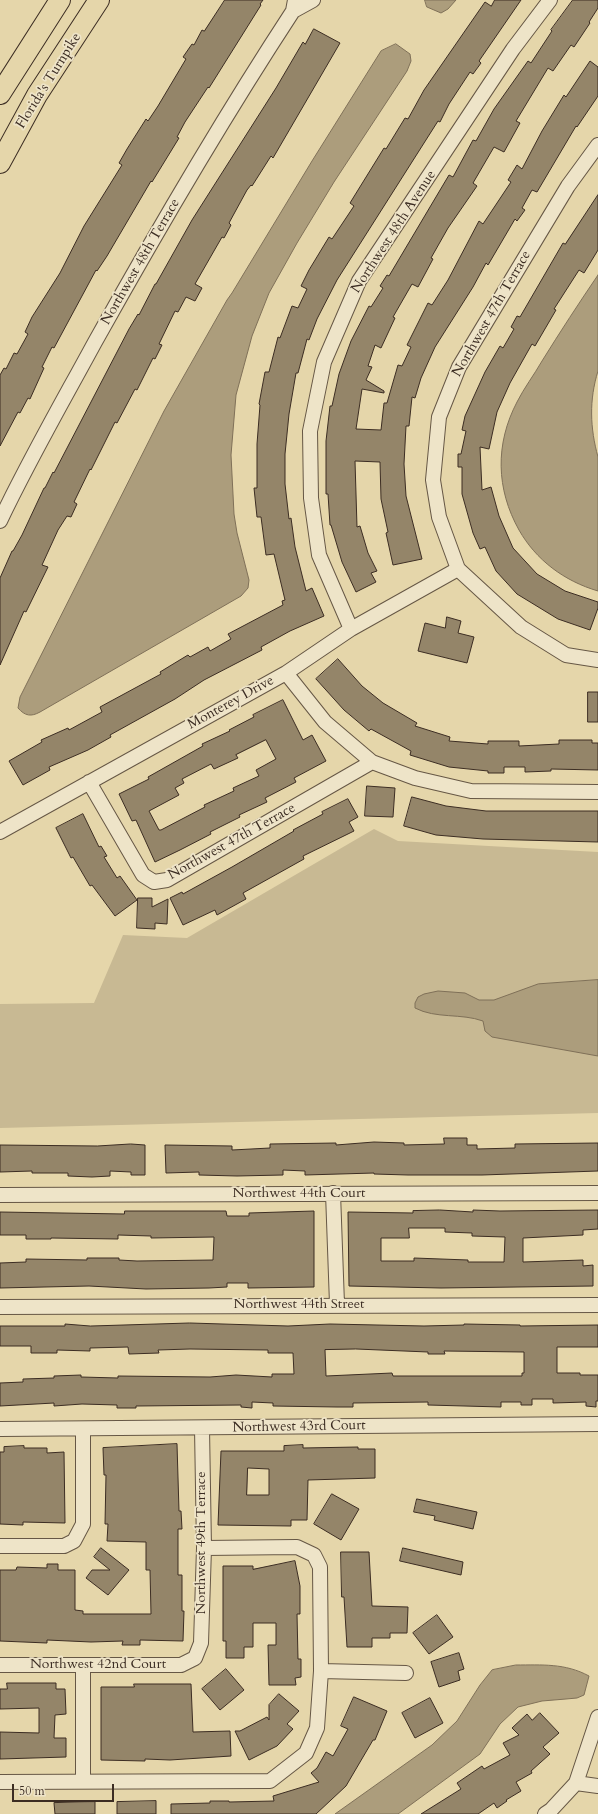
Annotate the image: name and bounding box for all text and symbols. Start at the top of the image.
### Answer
street label: Florida's Turnpike [13,30,85,132]
street label: Northwest 48th Avenue [348,168,440,296]
street label: Northwest 48th Terrace [98,196,184,328]
street label: Northwest 47th Terrace [449,248,535,380]
street label: Monterey Drive [185,672,277,734]
street label: Northwest 47th Terrace [165,800,299,884]
street label: Northwest 44th Court [233,1186,365,1202]
street label: Northwest 44th Street [233,1297,365,1313]
street label: Northwest 43rd Court [232,1417,366,1437]
street label: Northwest 49th Terrace [194,1471,210,1615]
street label: Northwest 42nd Court [30,1657,166,1673]
scale bar [14,1776,116,1802]
text: 50 m [19,1783,45,1799]

